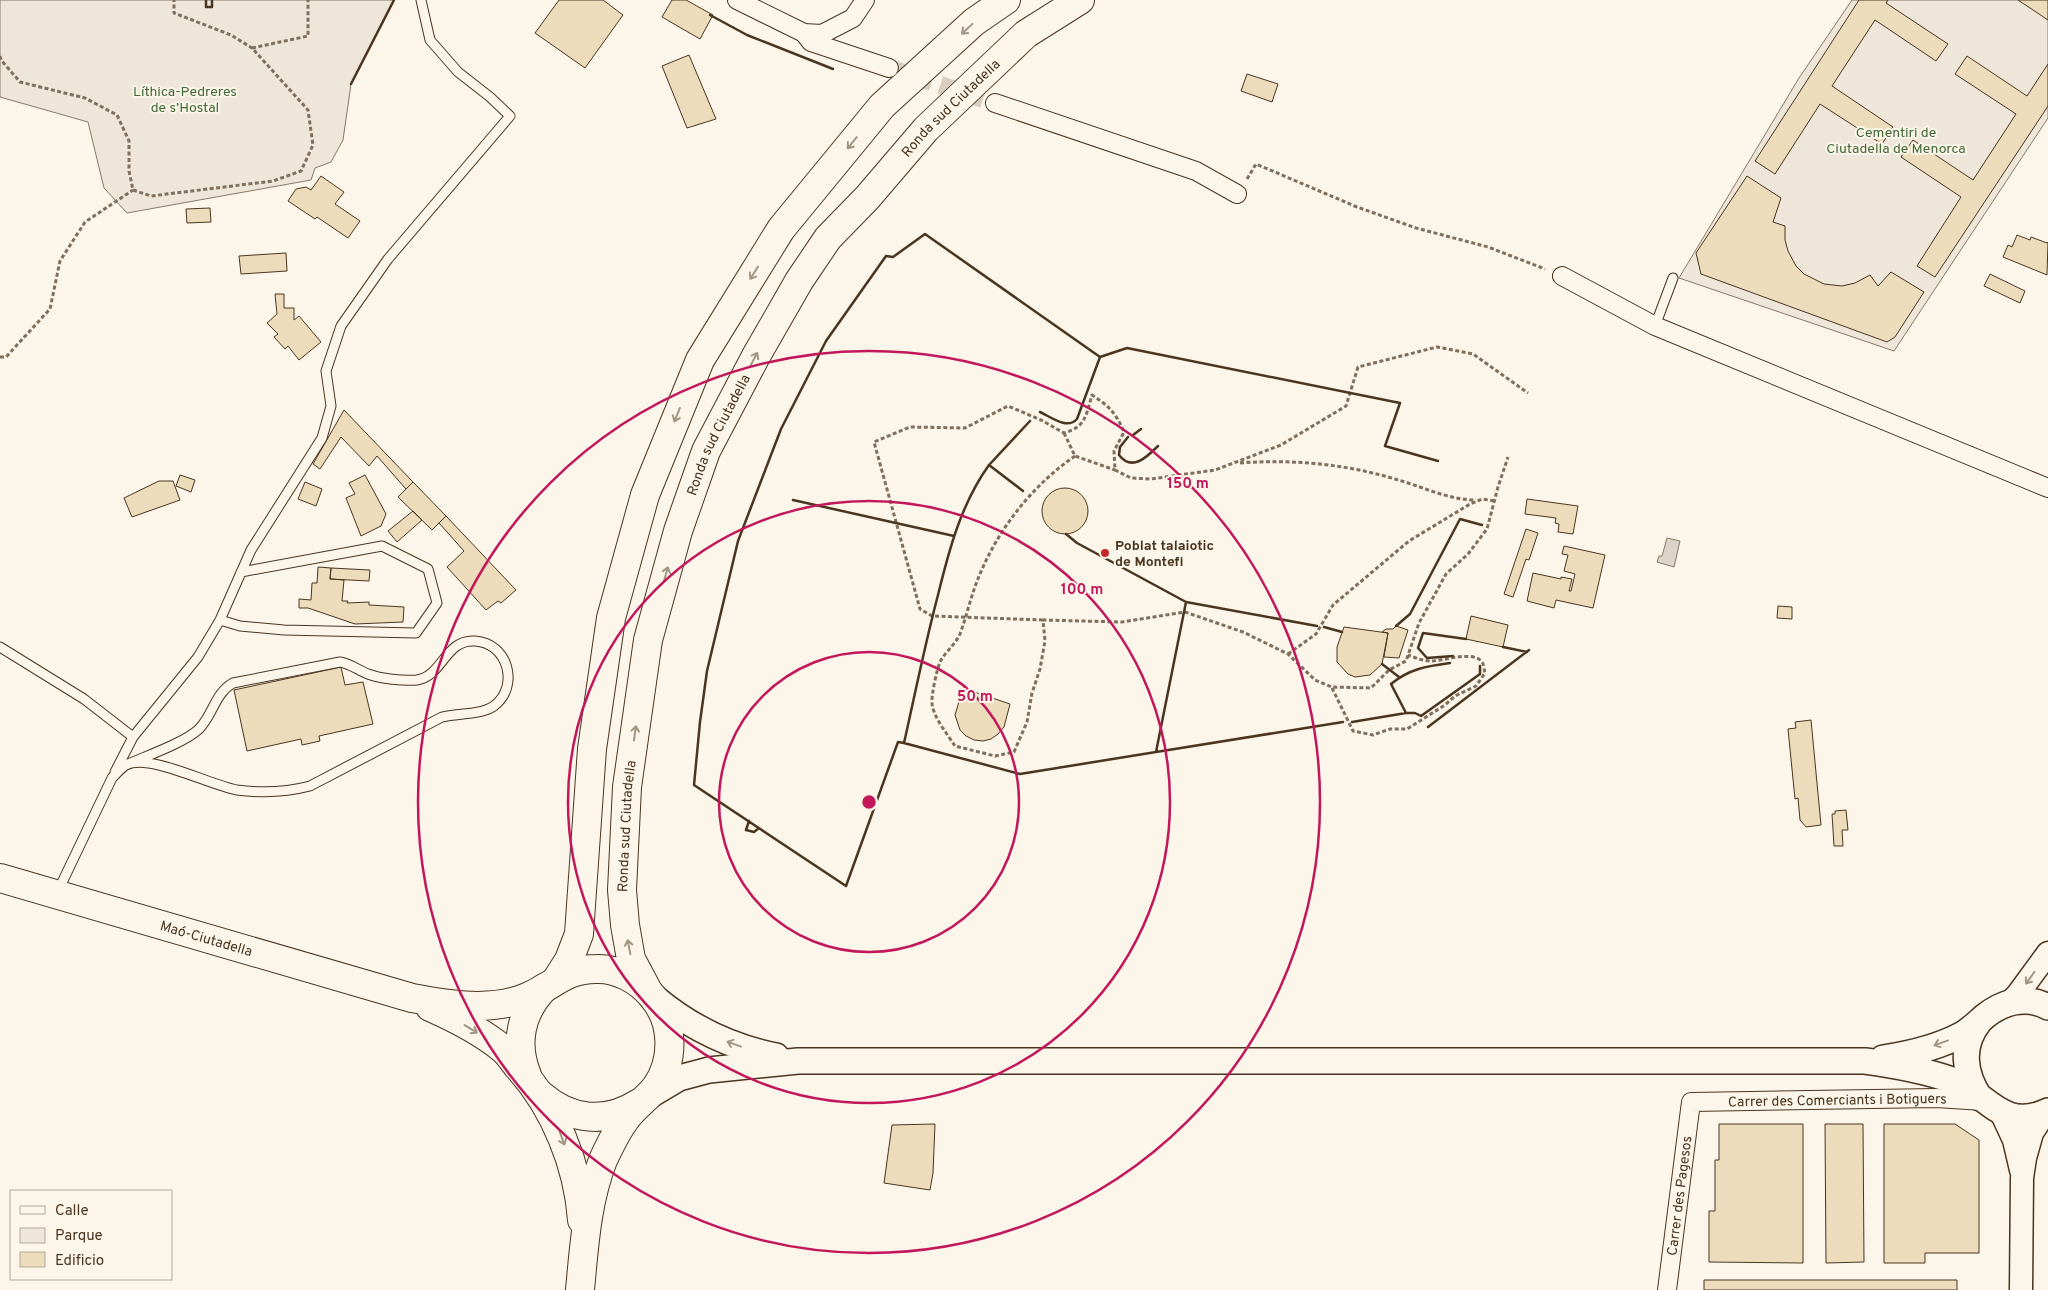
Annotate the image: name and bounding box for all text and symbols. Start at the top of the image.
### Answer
one-way arrow [960,23,973,35]
street label: Ronda sud Ciutadella [899,56,1004,161]
park label: Líthica-Pedreres de s’Hostal [133,84,237,117]
park label: Cementiri de Ciutadella de Menorca [1826,125,1966,158]
one-way arrow [846,137,858,150]
one-way arrow [749,265,759,279]
one-way arrow [750,353,760,367]
street label: Ronda sud Ciutadella [684,372,755,498]
one-way arrow [672,407,682,422]
text: 150 m [1167,475,1209,494]
place label: Poblat talaiotic de Montefi [1115,538,1214,571]
marker: Poblat talaiotic de Montefi [1099,547,1111,559]
one-way arrow [662,566,672,582]
text: 100 m [1061,581,1103,600]
text: 50 m [957,688,993,707]
one-way arrow [630,725,640,741]
street label: Ronda sud Ciutadella [615,759,641,892]
centre of rings [860,793,878,811]
street label: Maó-Ciutadella [158,918,254,961]
one-way arrow [624,939,633,955]
one-way arrow [2025,971,2035,985]
one-way arrow [463,1024,477,1034]
one-way arrow [726,1039,742,1049]
one-way arrow [1933,1039,1949,1048]
street label: Carrer des Comerciants i Botiguers [1728,1091,1947,1111]
one-way arrow [558,1130,567,1145]
street label: Carrer des Pagesos [1664,1135,1697,1257]
legend [10,1190,172,1280]
text: Calle [55,1202,89,1221]
text: Parque [55,1227,103,1246]
text: Edificio [55,1252,104,1271]

